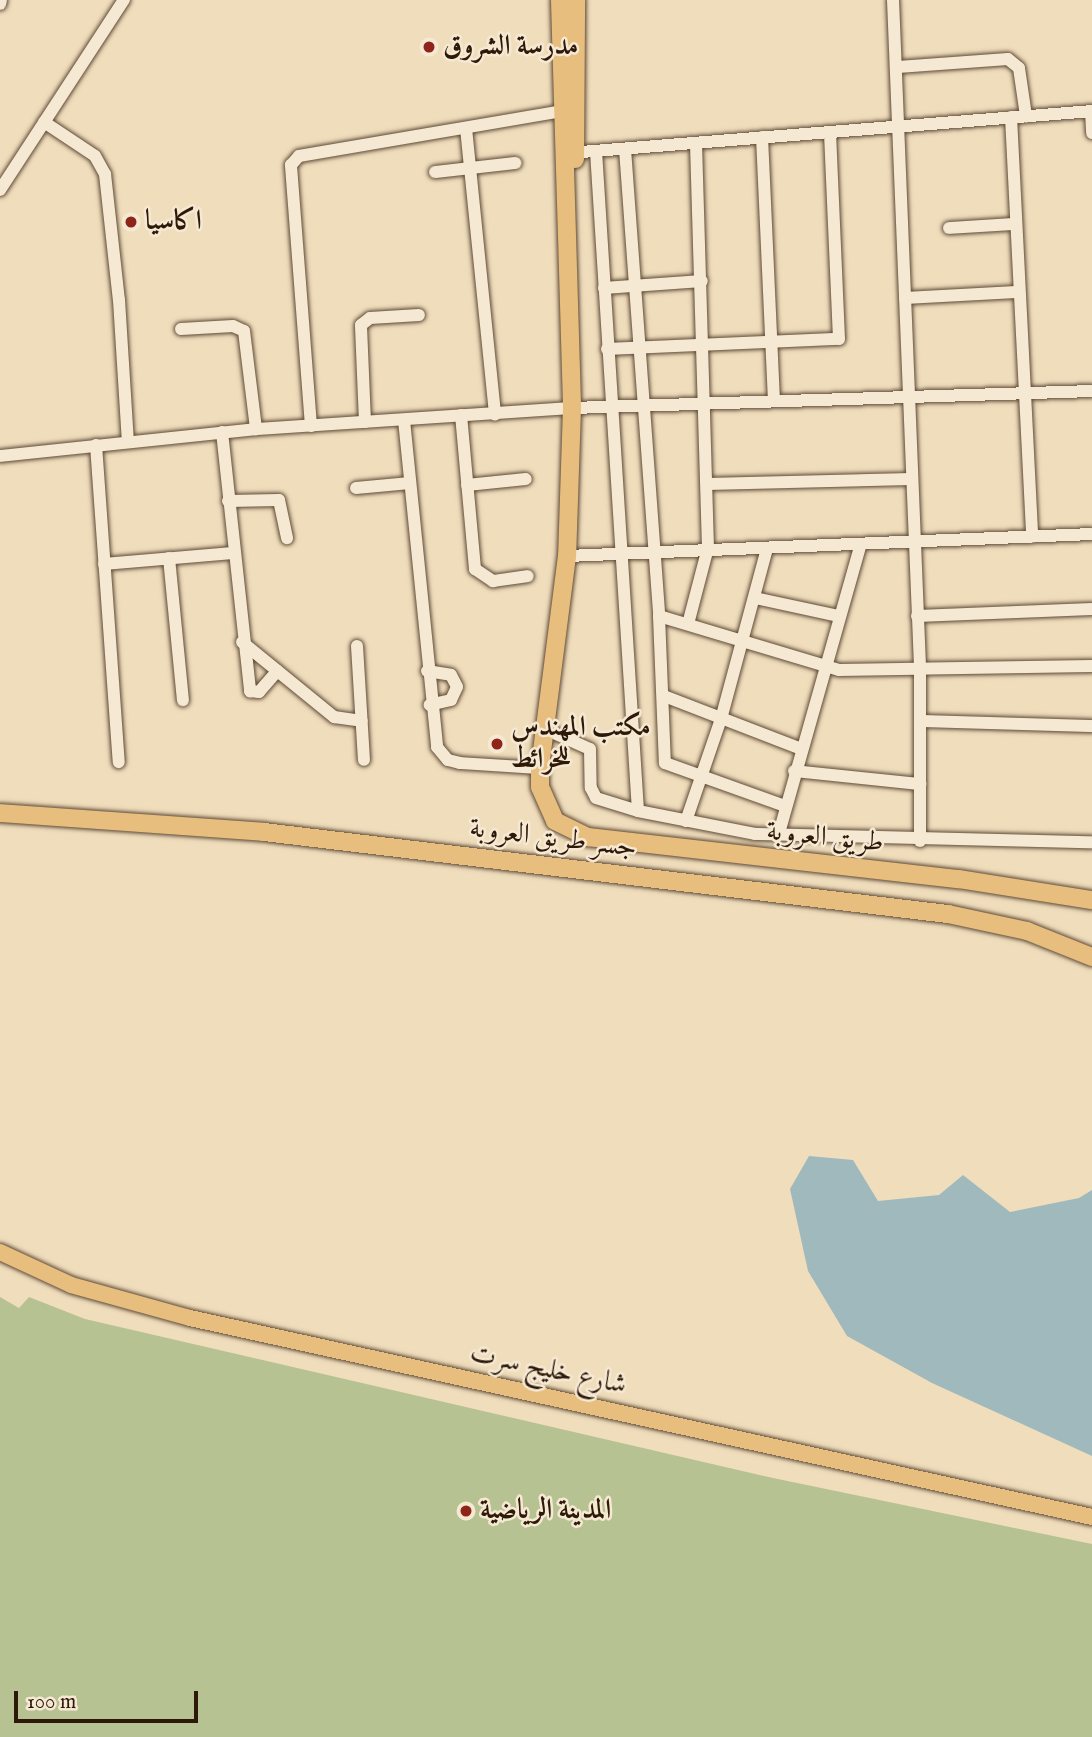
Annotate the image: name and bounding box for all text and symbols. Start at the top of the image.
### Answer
place label: مدرسة الشروق [443,30,578,64]
marker: مدرسة الشروق [421,39,437,55]
place label: اكاسيا [145,205,202,239]
marker: اكاسيا [123,214,139,230]
place label: مكتب المهندس للخرائط [511,711,651,777]
marker: مكتب المهندس للخرائط [489,736,505,752]
street label: جسر طريق العروبة [467,812,639,866]
street label: طريق العروبة [765,815,885,861]
street label: شارع خليج سرت [467,1337,629,1403]
place label: المدينة الرياضية [480,1494,611,1528]
marker: المدينة الرياضية [458,1503,474,1519]
scale bar [18,1678,201,1722]
text: 100 m [27,1689,76,1716]

